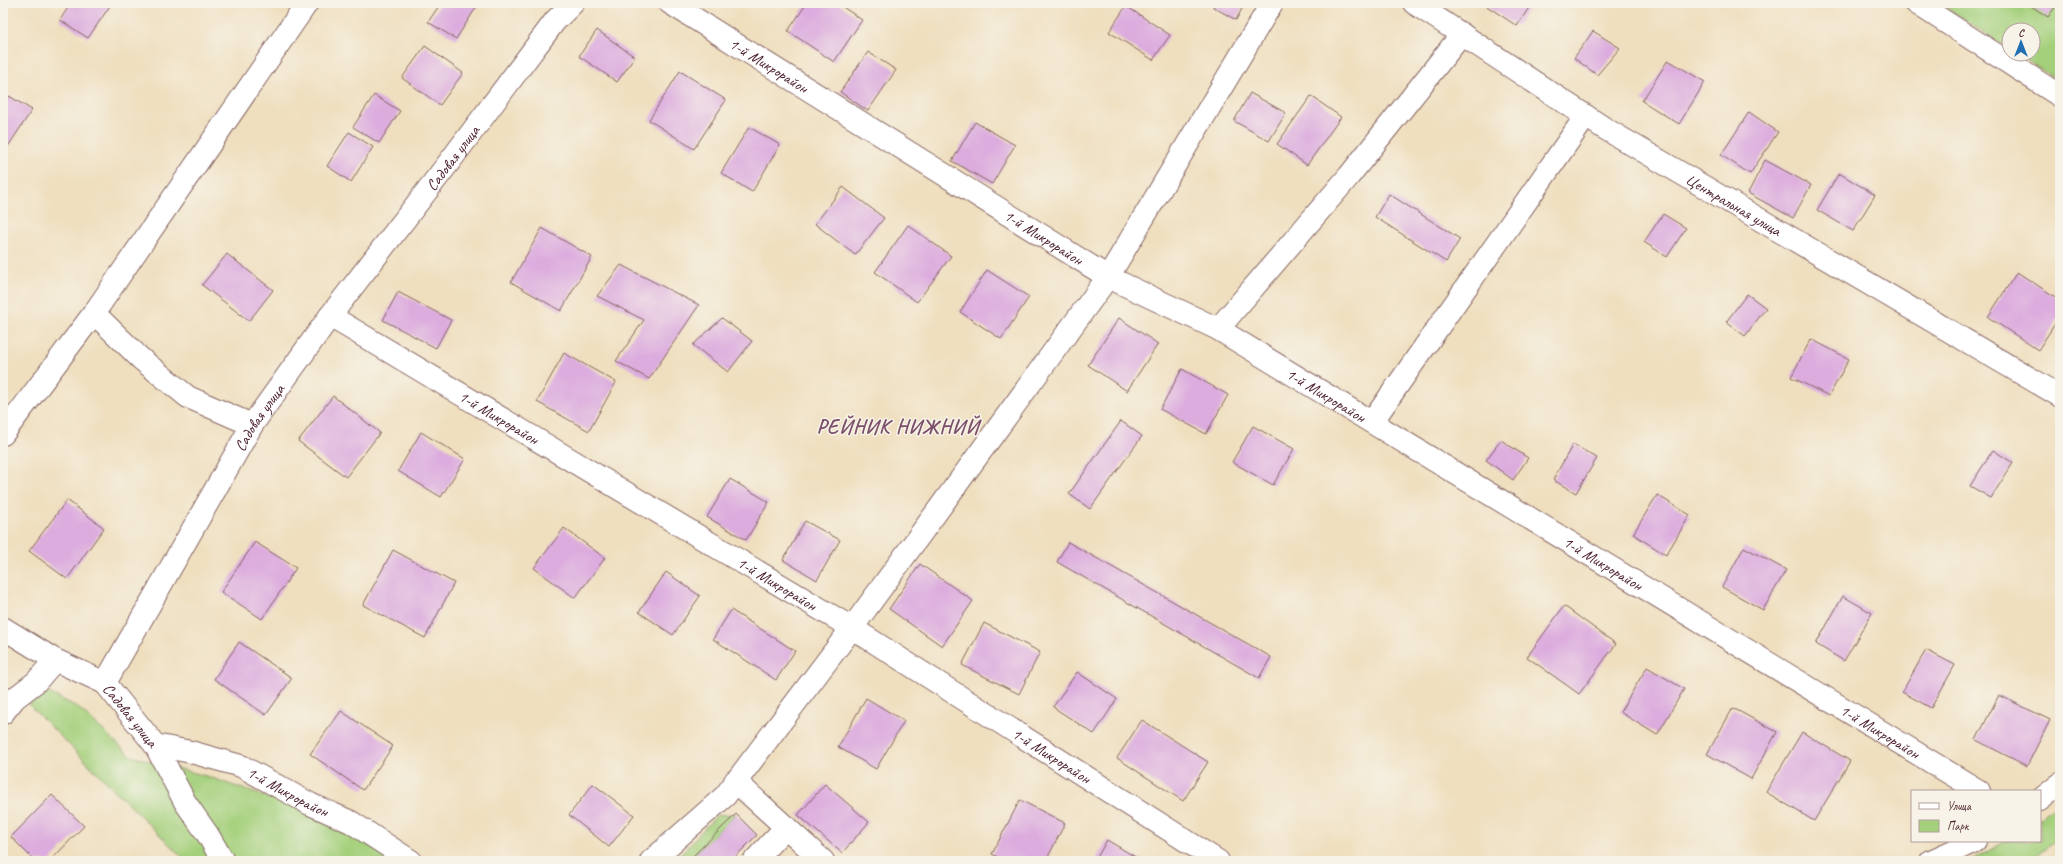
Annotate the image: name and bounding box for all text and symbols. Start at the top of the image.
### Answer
north arrow [2001,22,2041,62]
text: С [2018,25,2025,39]
street label: 1-й Микрорайон [725,34,813,99]
street label: Садовая улица [422,121,485,195]
street label: Центральная улица [1682,169,1785,241]
street label: 1-й Микрорайон [1000,206,1088,271]
street label: 1-й Микрорайон [1282,364,1370,428]
street label: Садовая улица [230,380,290,455]
street label: 1-й Микрорайон [455,386,543,450]
district label: РЕЙНИК НИЖНИЙ [817,414,982,439]
street label: 1-й Микрорайон [1559,532,1647,596]
street label: 1-й Микрорайон [733,553,821,616]
street label: Садовая улица [98,679,162,752]
street label: 1-й Микрорайон [1836,700,1924,764]
street label: 1-й Микрорайон [1008,724,1096,789]
street label: 1-й Микрорайон [243,762,333,822]
legend [1911,790,2041,842]
text: Улица [1947,798,1972,814]
text: Парк [1947,818,1970,834]

